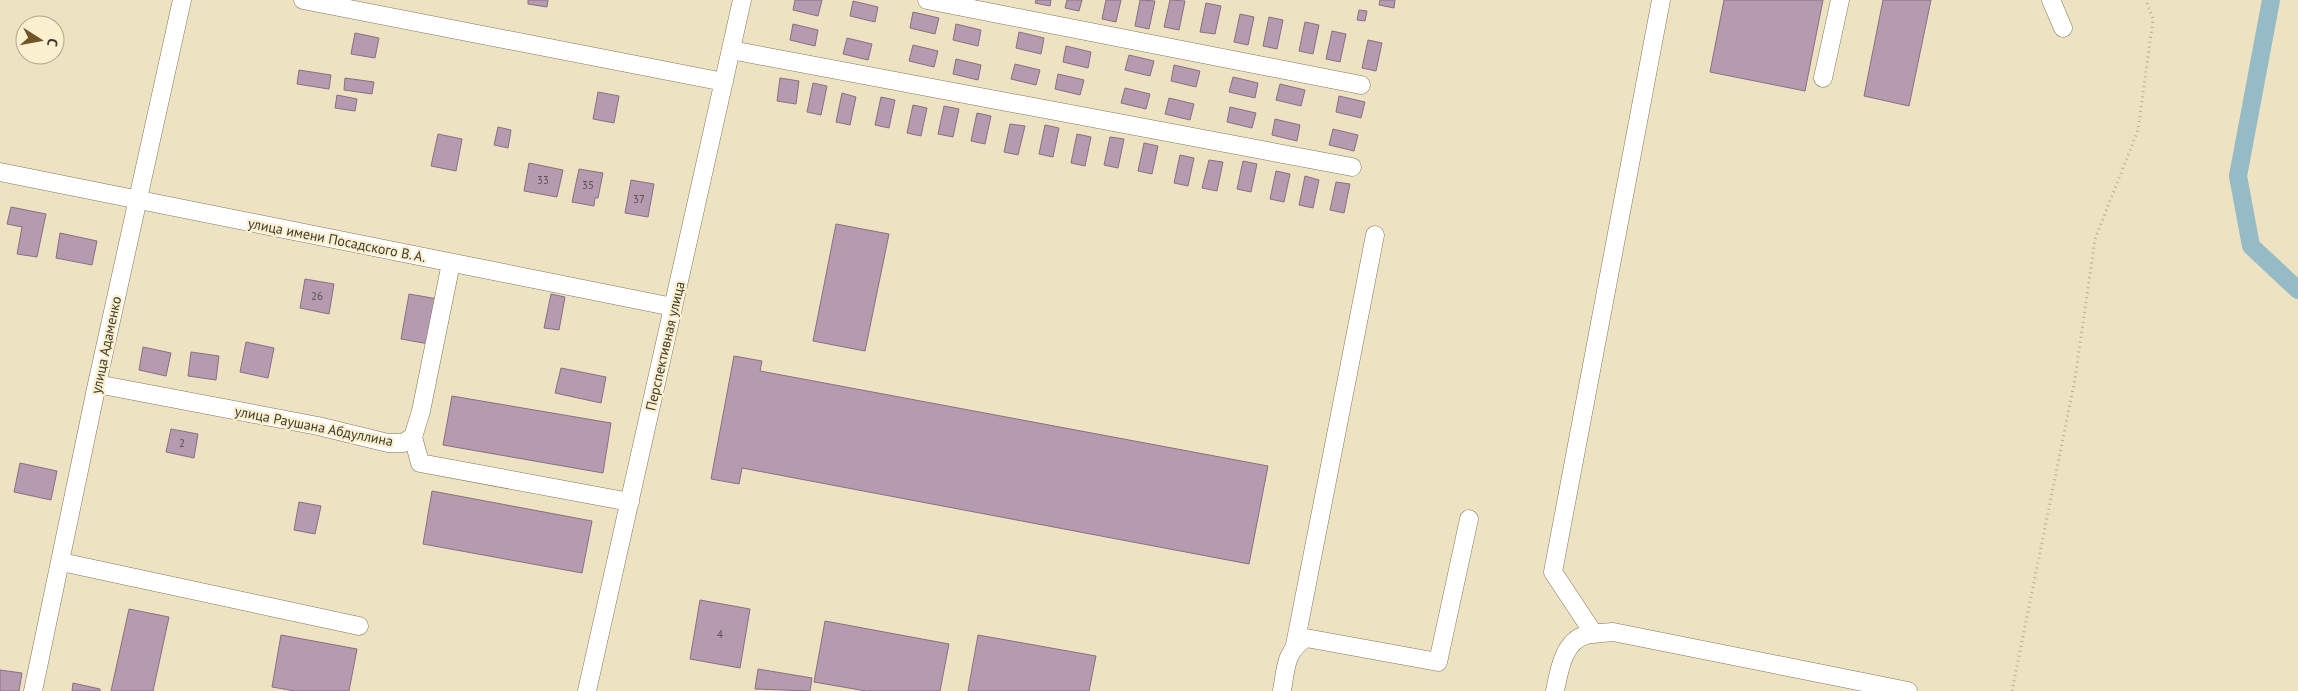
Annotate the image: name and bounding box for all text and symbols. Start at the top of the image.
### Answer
north arrow [15,15,65,65]
text: С [43,37,62,48]
house number: 33 [537,173,549,187]
house number: 35 [582,178,594,192]
house number: 37 [633,192,645,206]
street label: улица имени Посадского В. А. [246,214,428,266]
street label: Перспективная улица [641,279,689,412]
house number: 26 [311,289,323,303]
street label: улица Адаменко [87,295,125,395]
street label: улица Раушана Абдуллина [233,402,395,450]
house number: 2 [179,436,185,450]
house number: 4 [717,627,723,641]

